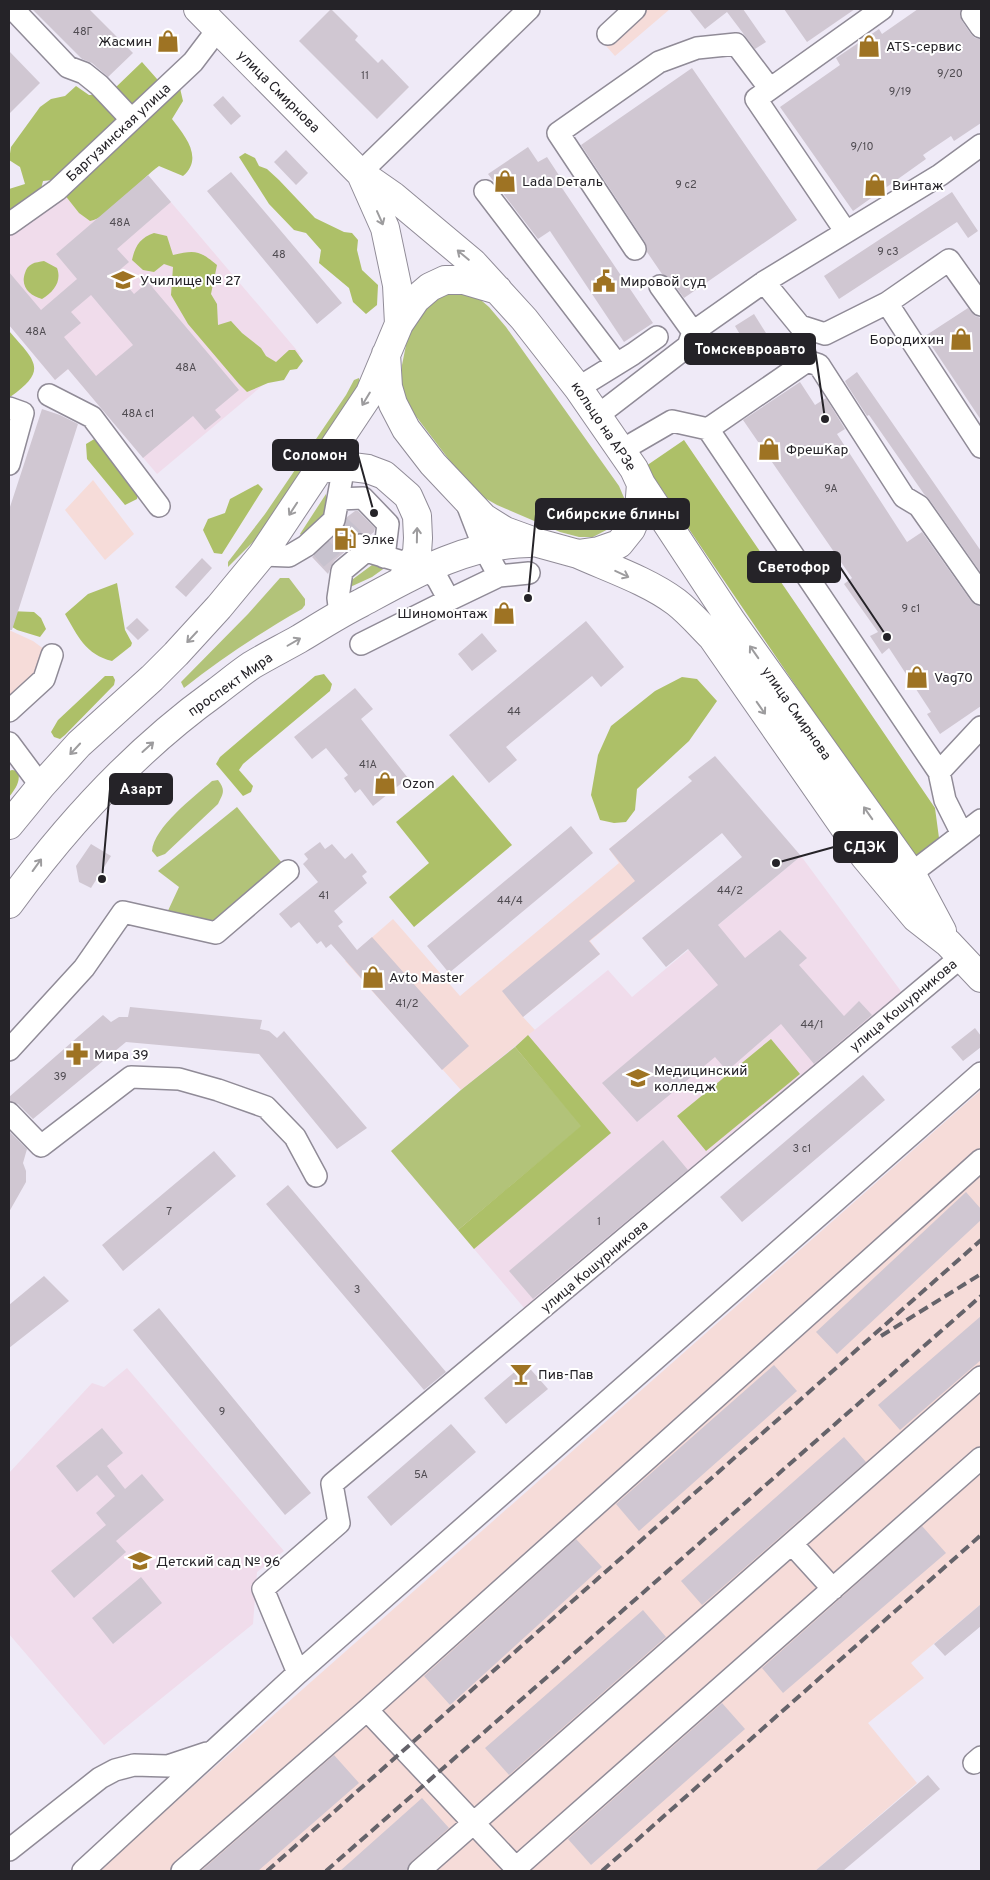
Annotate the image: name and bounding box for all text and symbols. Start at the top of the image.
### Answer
house number: 48Г [73,25,93,39]
shop icon: Жасмин [155,28,181,54]
shop icon: ATS-сервис [856,33,882,59]
place label: Жасмин [98,34,152,51]
place label: ATS-сервис [886,39,962,56]
street label: улица Смирнова [233,47,323,137]
house number: 9/20 [937,67,963,81]
house number: 11 [361,69,369,83]
street label: Баргузинская улица [63,80,175,186]
house number: 9/19 [889,85,911,99]
house number: 9/10 [850,140,874,154]
shop icon: Lada Dеталь [492,168,518,194]
shop icon: Винтаж [862,172,888,198]
place label: Lada Dеталь [522,174,603,191]
house number: 9 с2 [675,178,697,192]
place label: Винтаж [892,178,944,195]
one-way arrow [376,210,386,225]
house number: 48А [110,216,130,230]
house number: 9 с3 [877,245,899,259]
house number: 48 [272,248,286,262]
one-way arrow [457,250,470,261]
school or university icon: Училище № 27 [110,267,136,293]
public building icon: Мировой суд [591,268,617,294]
place label: Училище № 27 [140,273,241,290]
place label: Мировой суд [620,274,706,291]
house number: 48А [26,325,46,339]
shop icon: Бородихин [948,326,974,352]
place label: Бородихин [869,332,944,349]
callout: Томскевроавто [685,334,815,364]
text: Томскевроавто [695,341,805,360]
house number: 48А [176,361,196,375]
street label: кольцо на АРЗе [566,379,639,475]
one-way arrow [361,391,371,405]
house number: 48А с1 [122,407,154,421]
shop icon: ФрешКар [756,436,782,462]
callout: Соломон [273,440,358,470]
place label: ФрешКар [786,442,849,459]
text: Соломон [283,447,347,466]
house number: 9А [824,482,838,496]
callout: Сибирские блины [536,499,689,529]
one-way arrow [288,502,298,516]
text: Сибирские блины [546,506,680,525]
fuel station icon: Элке [332,526,358,552]
one-way arrow [413,527,422,543]
place label: Элке [362,532,395,549]
callout: Светофор [748,552,840,582]
text: Светофор [758,559,830,578]
one-way arrow [614,570,629,580]
shop icon: Шиномонтаж [491,600,517,626]
house number: 9 с1 [902,602,920,616]
place label: Шиномонтаж [397,606,488,623]
one-way arrow [186,630,198,643]
one-way arrow [286,636,301,646]
one-way arrow [749,645,759,659]
street label: проспект Мира [185,650,276,721]
street label: улица Смирнова [757,664,834,764]
shop icon: Vag70 [904,664,930,690]
place label: Vag70 [934,670,973,687]
one-way arrow [756,701,766,715]
house number: 44 [507,705,521,719]
one-way arrow [142,741,155,752]
one-way arrow [69,742,81,755]
house number: 41А [359,758,377,772]
shop icon: Ozon [372,770,398,796]
callout: Азарт [110,774,172,804]
place label: Ozon [402,776,435,793]
text: Азарт [120,781,162,800]
one-way arrow [863,806,873,820]
callout: СДЭК [834,832,897,862]
text: СДЭК [844,839,887,858]
one-way arrow [32,859,43,872]
house number: 44/2 [717,884,743,898]
house number: 41 [319,889,329,903]
house number: 44/4 [497,894,523,908]
street label: улица Кошурникова [847,956,961,1056]
shop icon: Avto Master [360,964,386,990]
place label: Avto Master [389,970,465,987]
house number: 41/2 [395,997,419,1011]
house number: 44/1 [800,1018,824,1032]
pharmacy icon: Мира 39 [64,1041,90,1067]
place label: Мира 39 [94,1047,149,1064]
place label: Медицинский колледж [654,1063,748,1096]
school or university icon: Медицинский колледж [625,1065,651,1091]
house number: 39 [54,1070,66,1084]
house number: 3 с1 [793,1142,811,1156]
house number: 7 [166,1205,172,1219]
house number: 1 [597,1215,601,1229]
street label: улица Кошурникова [538,1217,652,1317]
house number: 3 [354,1283,360,1297]
bar icon: Пив-Пав [508,1361,534,1387]
place label: Пив-Пав [538,1367,594,1384]
house number: 9 [219,1405,225,1419]
house number: 5А [414,1468,428,1482]
school or university icon: Детский сад № 96 [127,1548,153,1574]
place label: Детский сад № 96 [156,1554,280,1571]

